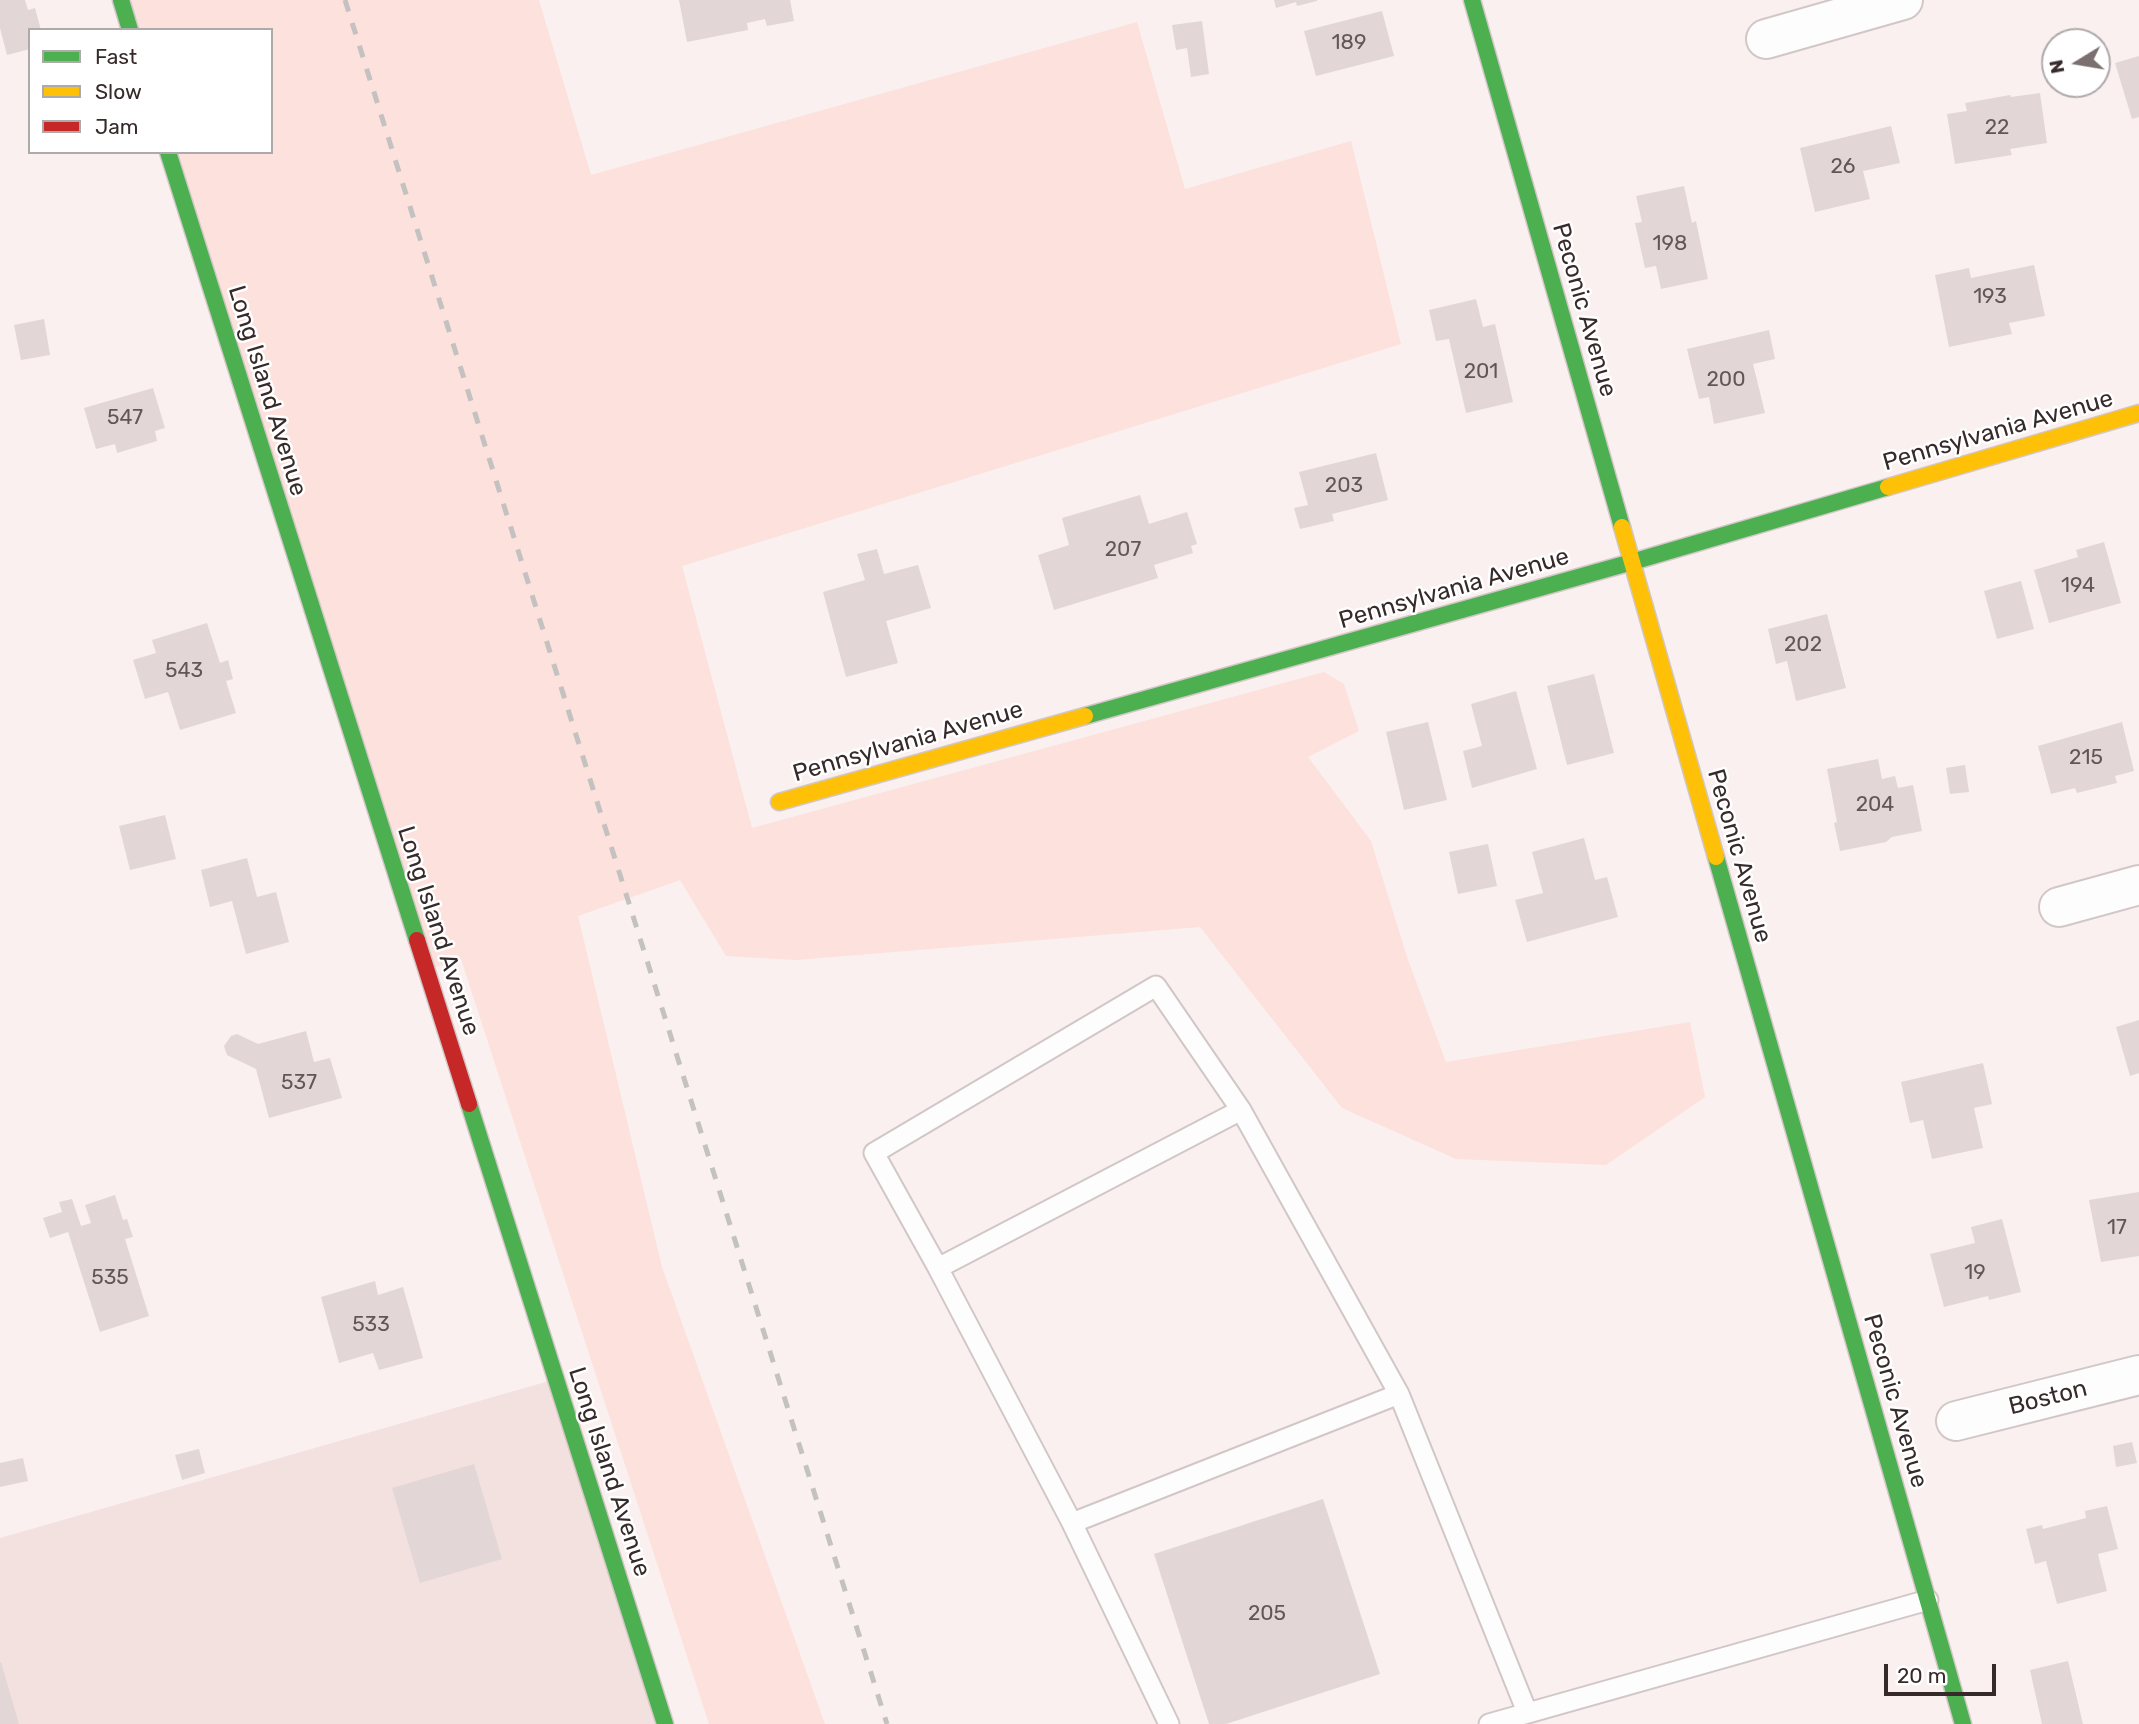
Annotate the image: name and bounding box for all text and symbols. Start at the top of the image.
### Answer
legend [28,28,273,154]
north arrow [2041,28,2111,98]
house number: 189 [1332,30,1366,56]
text: Fast [95,44,137,69]
text: N [2044,58,2069,76]
text: Slow [95,79,142,104]
text: Jam [95,114,139,139]
house number: 22 [1985,115,2009,141]
house number: 26 [1831,154,1855,180]
street label: Peconic Avenue [1545,220,1623,400]
house number: 198 [1653,231,1687,257]
street label: Long Island Avenue [221,282,313,500]
house number: 193 [1973,284,2007,310]
house number: 201 [1464,359,1498,385]
house number: 200 [1707,367,1745,393]
street label: Pennsylvania Avenue [1880,384,2116,478]
house number: 547 [107,405,143,431]
house number: 203 [1325,473,1363,499]
house number: 207 [1105,537,1141,563]
street label: Pennsylvania Avenue [1336,542,1572,636]
house number: 194 [2061,573,2095,599]
house number: 202 [1784,632,1822,658]
house number: 543 [165,658,203,684]
street label: Pennsylvania Avenue [790,695,1026,789]
house number: 215 [2069,745,2103,771]
street label: Peconic Avenue [1700,766,1778,946]
house number: 204 [1856,792,1894,818]
street label: Long Island Avenue [391,823,485,1039]
house number: 537 [281,1070,317,1096]
house number: 17 [2107,1215,2127,1241]
house number: 19 [1964,1260,1986,1286]
house number: 535 [91,1265,129,1291]
street label: Peconic Avenue [1856,1311,1934,1491]
house number: 533 [352,1312,390,1338]
street label: Long Island Avenue [562,1364,656,1580]
street label: Boston [2006,1374,2090,1422]
house number: 205 [1248,1601,1286,1627]
scale bar [1887,1650,1999,1694]
text: 20 m [1897,1663,1946,1688]

